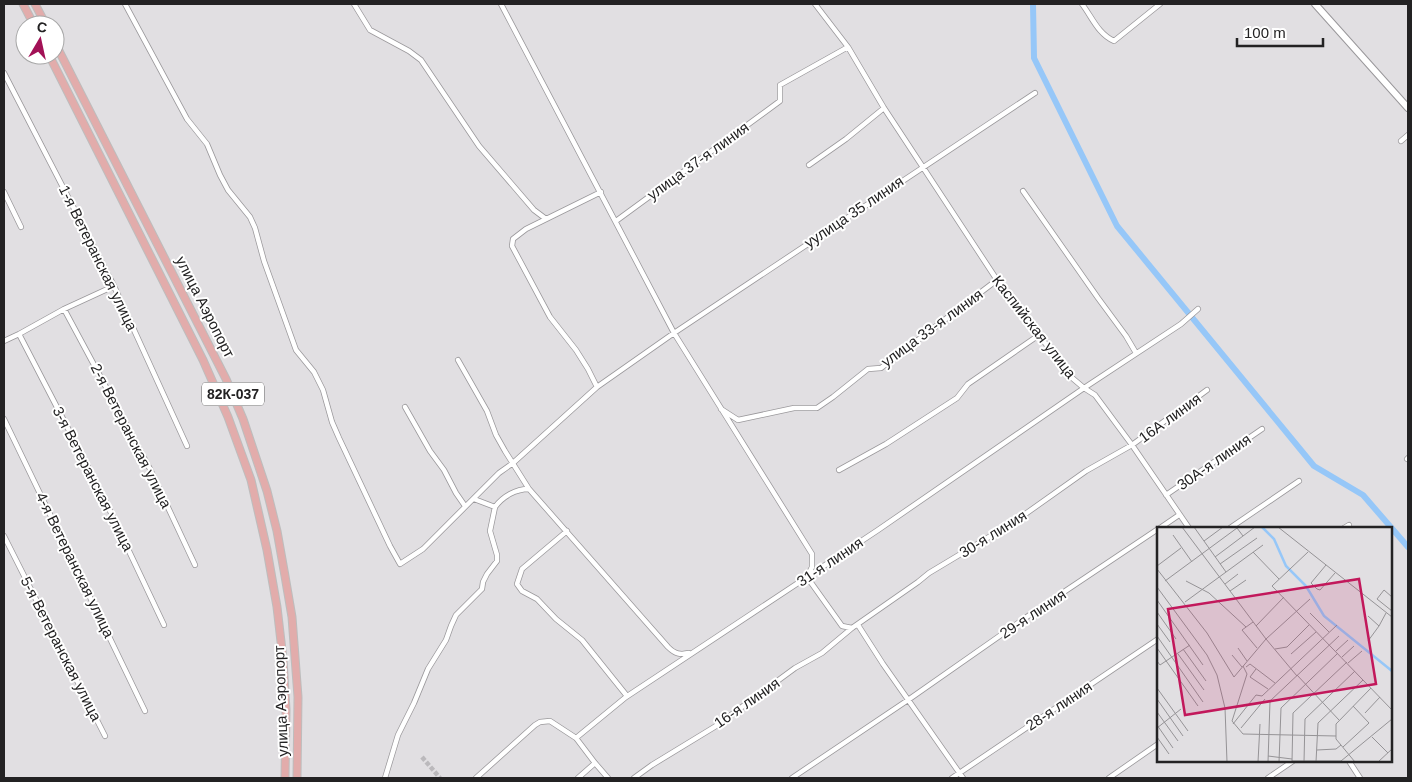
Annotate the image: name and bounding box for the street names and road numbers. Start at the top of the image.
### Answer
street label: улица 37-я линия [644,118,752,203]
street label: уулица 35 линия [801,172,906,251]
street label: 1-я Ветеранская улица [56,182,141,334]
street label: улица Аэропорт [173,253,238,360]
street label: Каспийская улица [989,272,1080,382]
street label: улица 33-я линия [878,285,986,370]
street label: 2-я Ветеранская улица [88,361,176,511]
road number: 82К-037 [202,382,264,406]
street label: 16А линия [1135,389,1204,446]
street label: 3-я Ветеранская улица [50,404,138,554]
street label: 30А-я линия [1174,430,1254,493]
street label: 4-я Ветеранская улица [33,489,118,641]
street label: 30-я линия [956,506,1029,561]
street label: 31-я линия [794,533,866,590]
street label: 5-я Ветеранская улица [18,574,106,724]
street label: 29-я линия [997,585,1069,642]
street label: улица Аэропорт [270,645,291,757]
street label: 16-я линия [711,674,783,731]
street label: 28-я линия [1023,677,1095,734]

